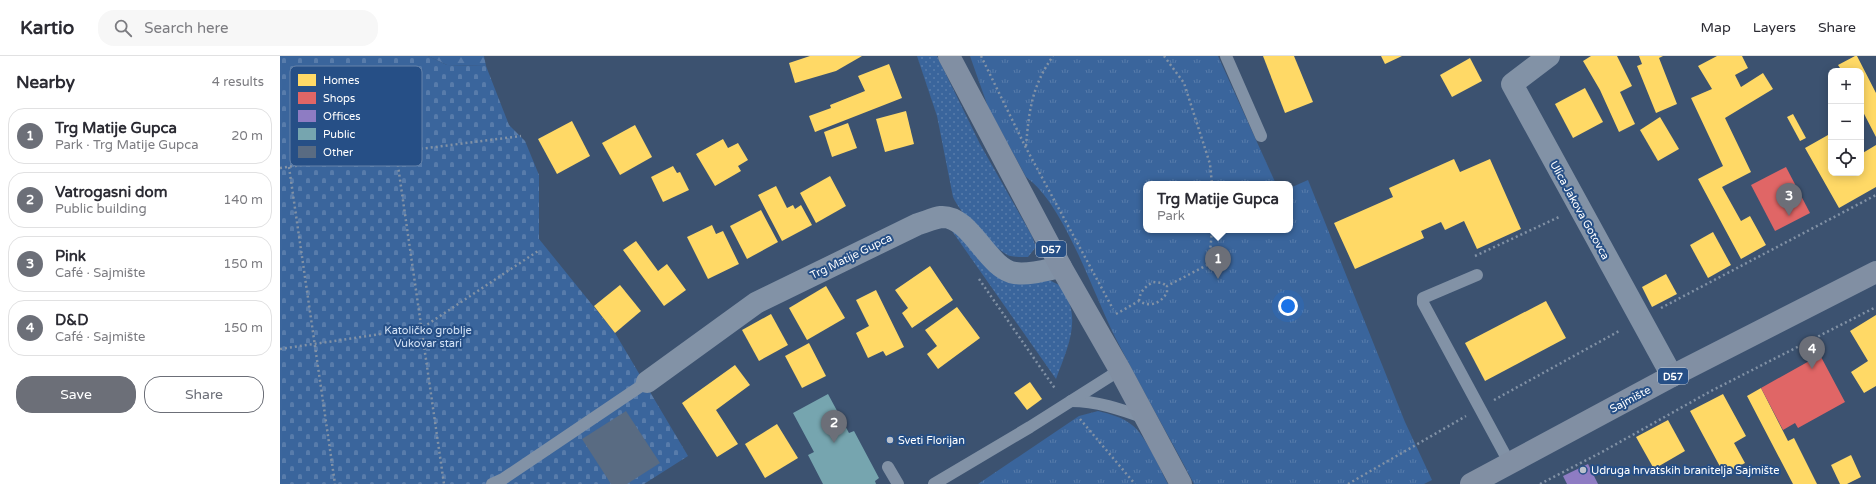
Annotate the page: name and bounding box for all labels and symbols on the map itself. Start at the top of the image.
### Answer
legend [290,66,422,166]
text: Homes [323,74,359,87]
text: Shops [323,92,355,105]
text: Offices [323,110,361,123]
text: Public [323,128,355,141]
text: Other [323,146,354,159]
street label: Ulica Jakova Gotovca [1547,159,1612,262]
pin: 3 [1776,183,1802,216]
street label: Trg Matije Gupca [808,231,894,282]
road number: D57 [1036,241,1066,257]
pin: 1 [1205,246,1231,279]
your location [1278,296,1298,316]
park label: Katoličko groblje Vukovar stari [384,324,472,350]
pin: 4 [1799,336,1825,369]
road number: D57 [1658,368,1688,384]
street label: Sajmište [1608,383,1653,416]
pin: 2 [821,410,847,443]
place label: Sveti Florijan [898,434,965,447]
marker: Sveti Florijan [885,435,895,445]
place label: Udruga hrvatskih branitelja Sajmište [1591,464,1779,477]
marker: Udruga hrvatskih branitelja Sajmište [1578,465,1588,475]

